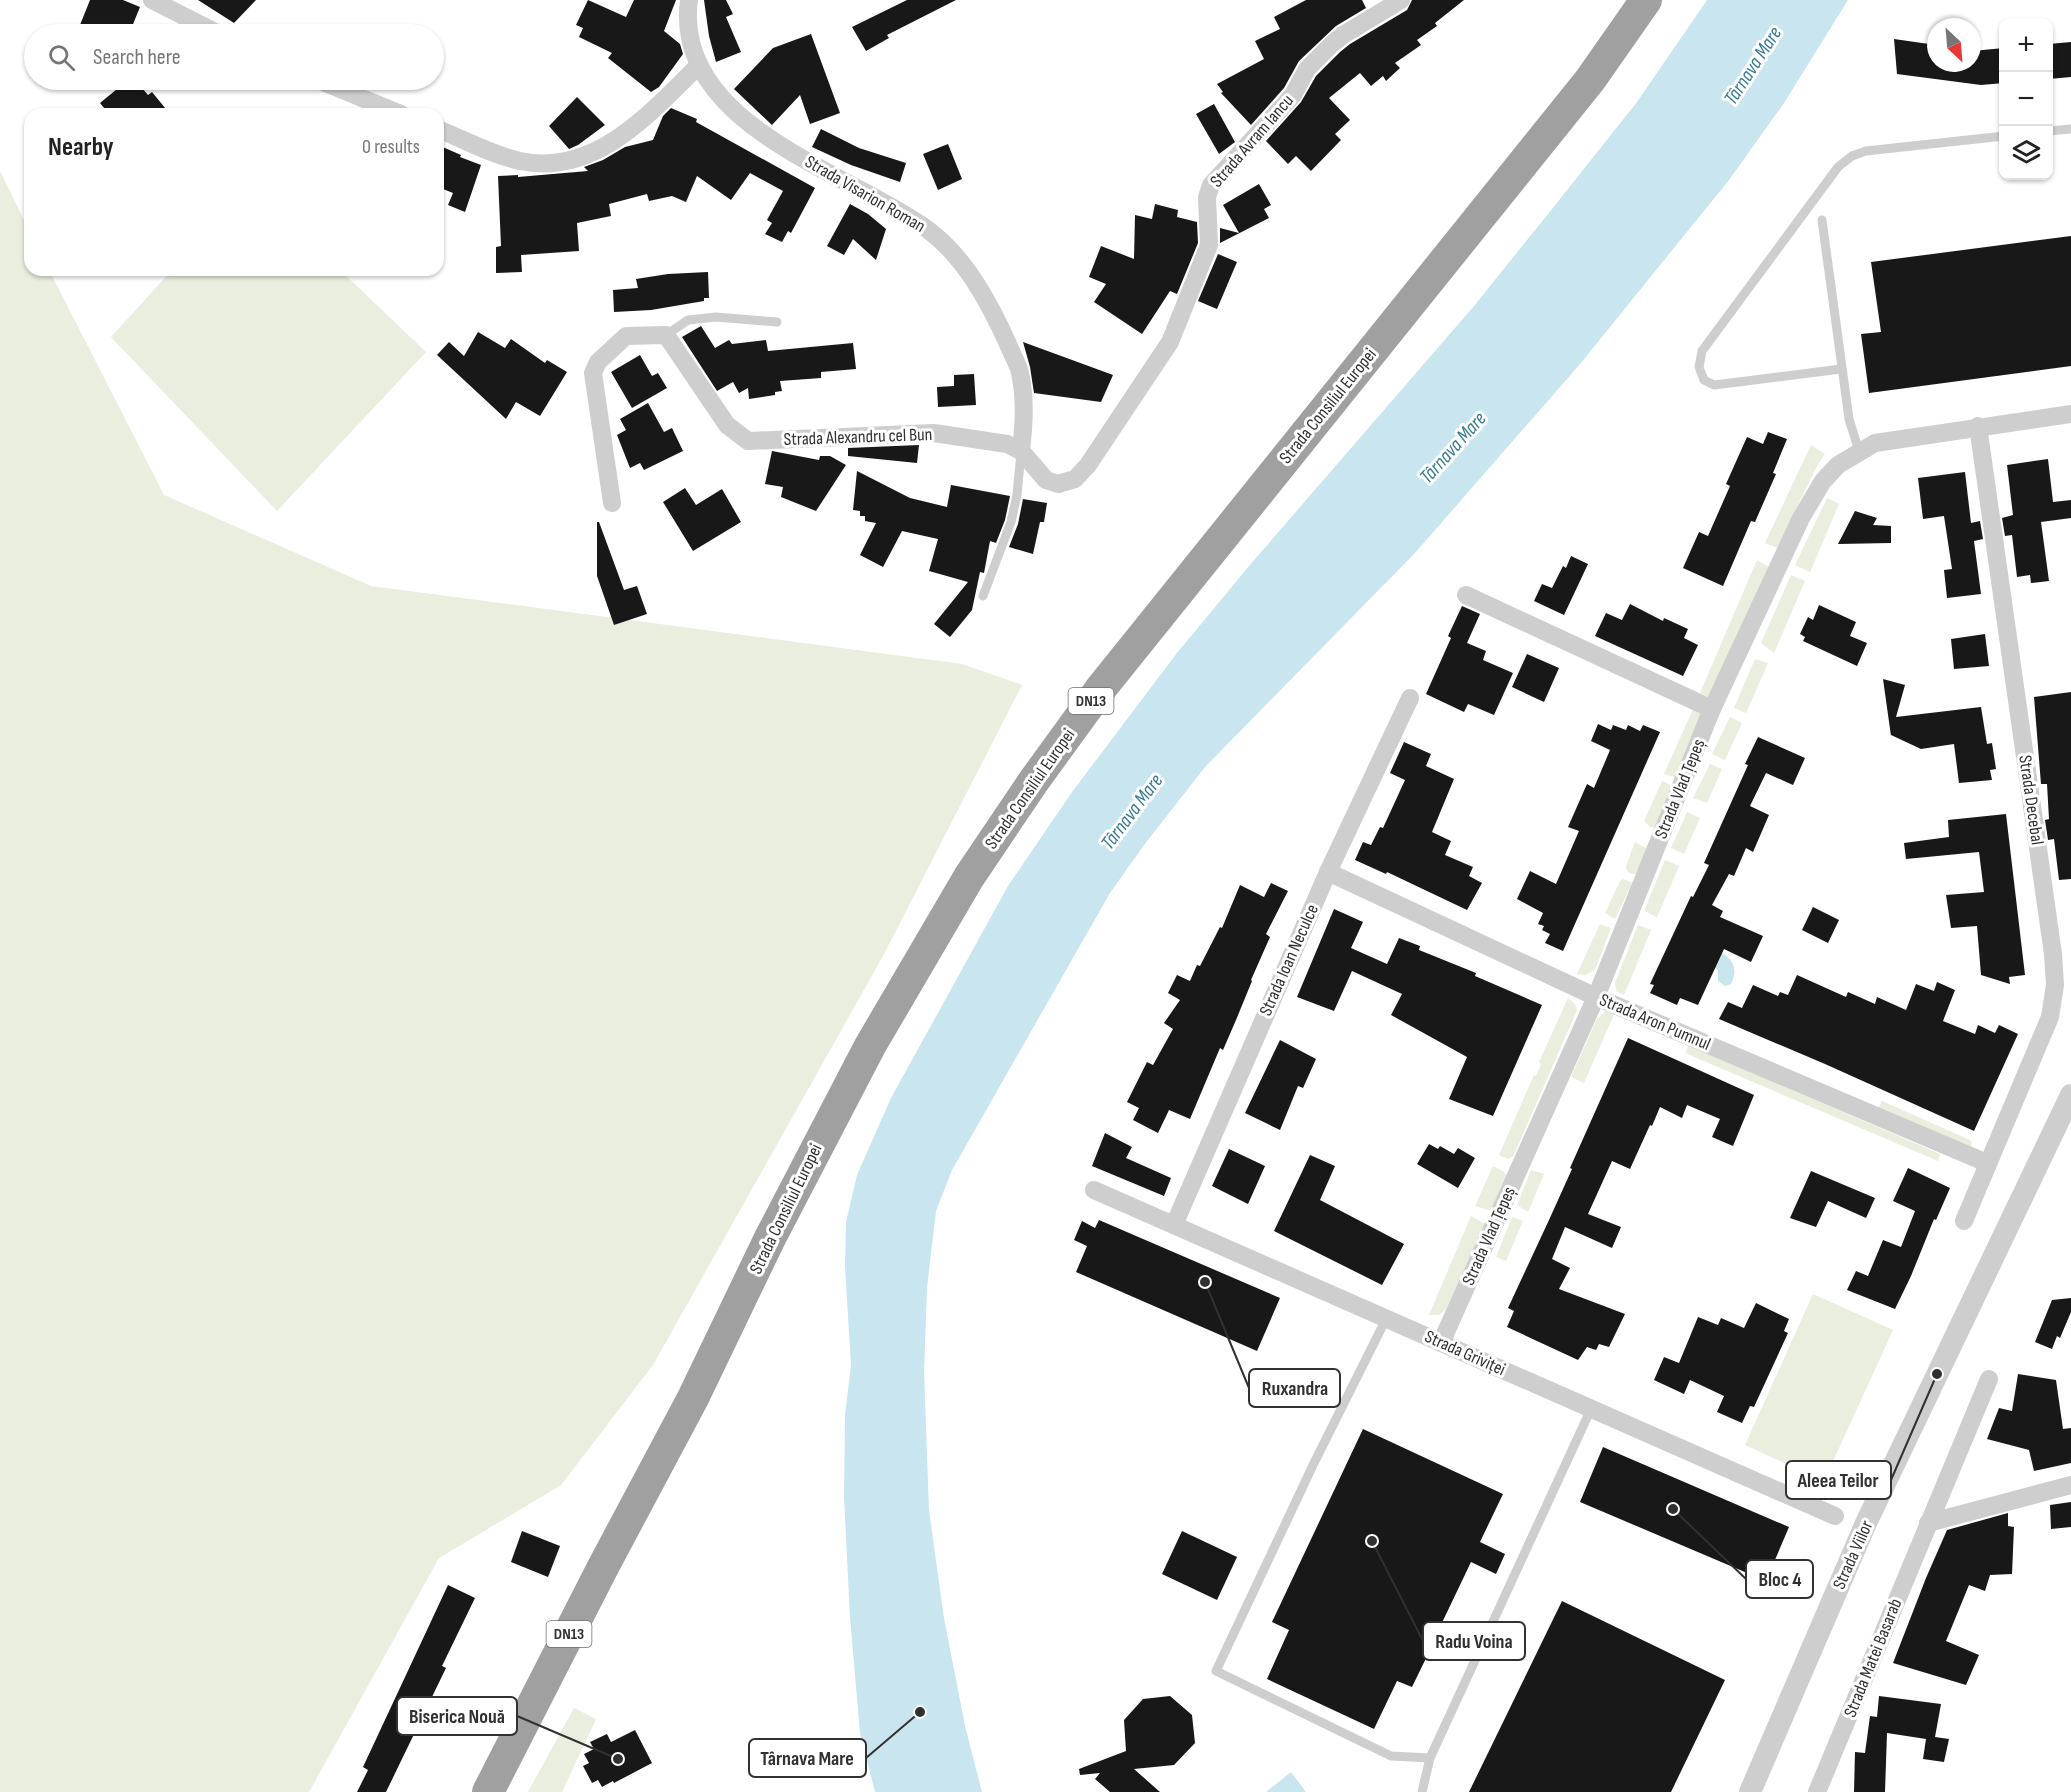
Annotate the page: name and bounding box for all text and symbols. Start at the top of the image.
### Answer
north arrow [1927,18,1981,72]
map controls [1999,18,2053,180]
button: + [1999,18,2053,72]
water label: Târnava Mare [1719,22,1787,110]
search box [24,24,444,90]
icon: search [45,41,78,74]
text: Search here [93,44,180,71]
button: − [1999,72,2053,126]
street label: Strada Avram Iancu [1206,90,1298,192]
button: layers [1999,126,2053,180]
text: Nearby [48,132,114,163]
text: 0 results [362,135,420,159]
street label: Strada Visarion Roman [801,151,929,237]
street label: Strada Consiliul Europei [1275,344,1381,468]
water label: Târnava Mare [1415,407,1492,489]
street label: Strada Alexandru cel Bun [783,424,933,450]
road number: DN13 [1068,688,1114,714]
street label: Strada Consiliul Europei [981,725,1079,853]
street label: Strada Vlad Țepeș [1650,736,1710,842]
street label: Strada Decebal [2014,754,2048,846]
water label: Târnava Mare [1096,769,1168,854]
street label: Strada Ioan Neculce [1255,901,1323,1019]
street label: Strada Aron Pumnul [1596,989,1714,1055]
street label: Strada Consiliul Europei [745,1141,827,1277]
street label: Strada Vlad Țepeș [1458,1184,1520,1288]
street label: Strada Griviței [1421,1326,1509,1380]
callout: Ruxandra [1249,1369,1340,1407]
text: Ruxandra [1262,1377,1328,1401]
callout: Aleea Teilor [1786,1461,1891,1499]
text: Aleea Teilor [1796,1469,1879,1493]
street label: Strada Viilor [1829,1517,1877,1593]
callout: Bloc 4 [1746,1560,1813,1598]
text: Bloc 4 [1758,1568,1802,1592]
street label: Strada Matei Basarab [1840,1596,1906,1720]
road number: DN13 [546,1621,592,1647]
callout: Radu Voina [1423,1622,1525,1660]
text: Radu Voina [1435,1630,1513,1654]
callout: Biserica Nouă [397,1697,517,1735]
text: Biserica Nouă [409,1705,505,1729]
callout: Târnava Mare [749,1739,866,1777]
text: Târnava Mare [760,1747,854,1771]

